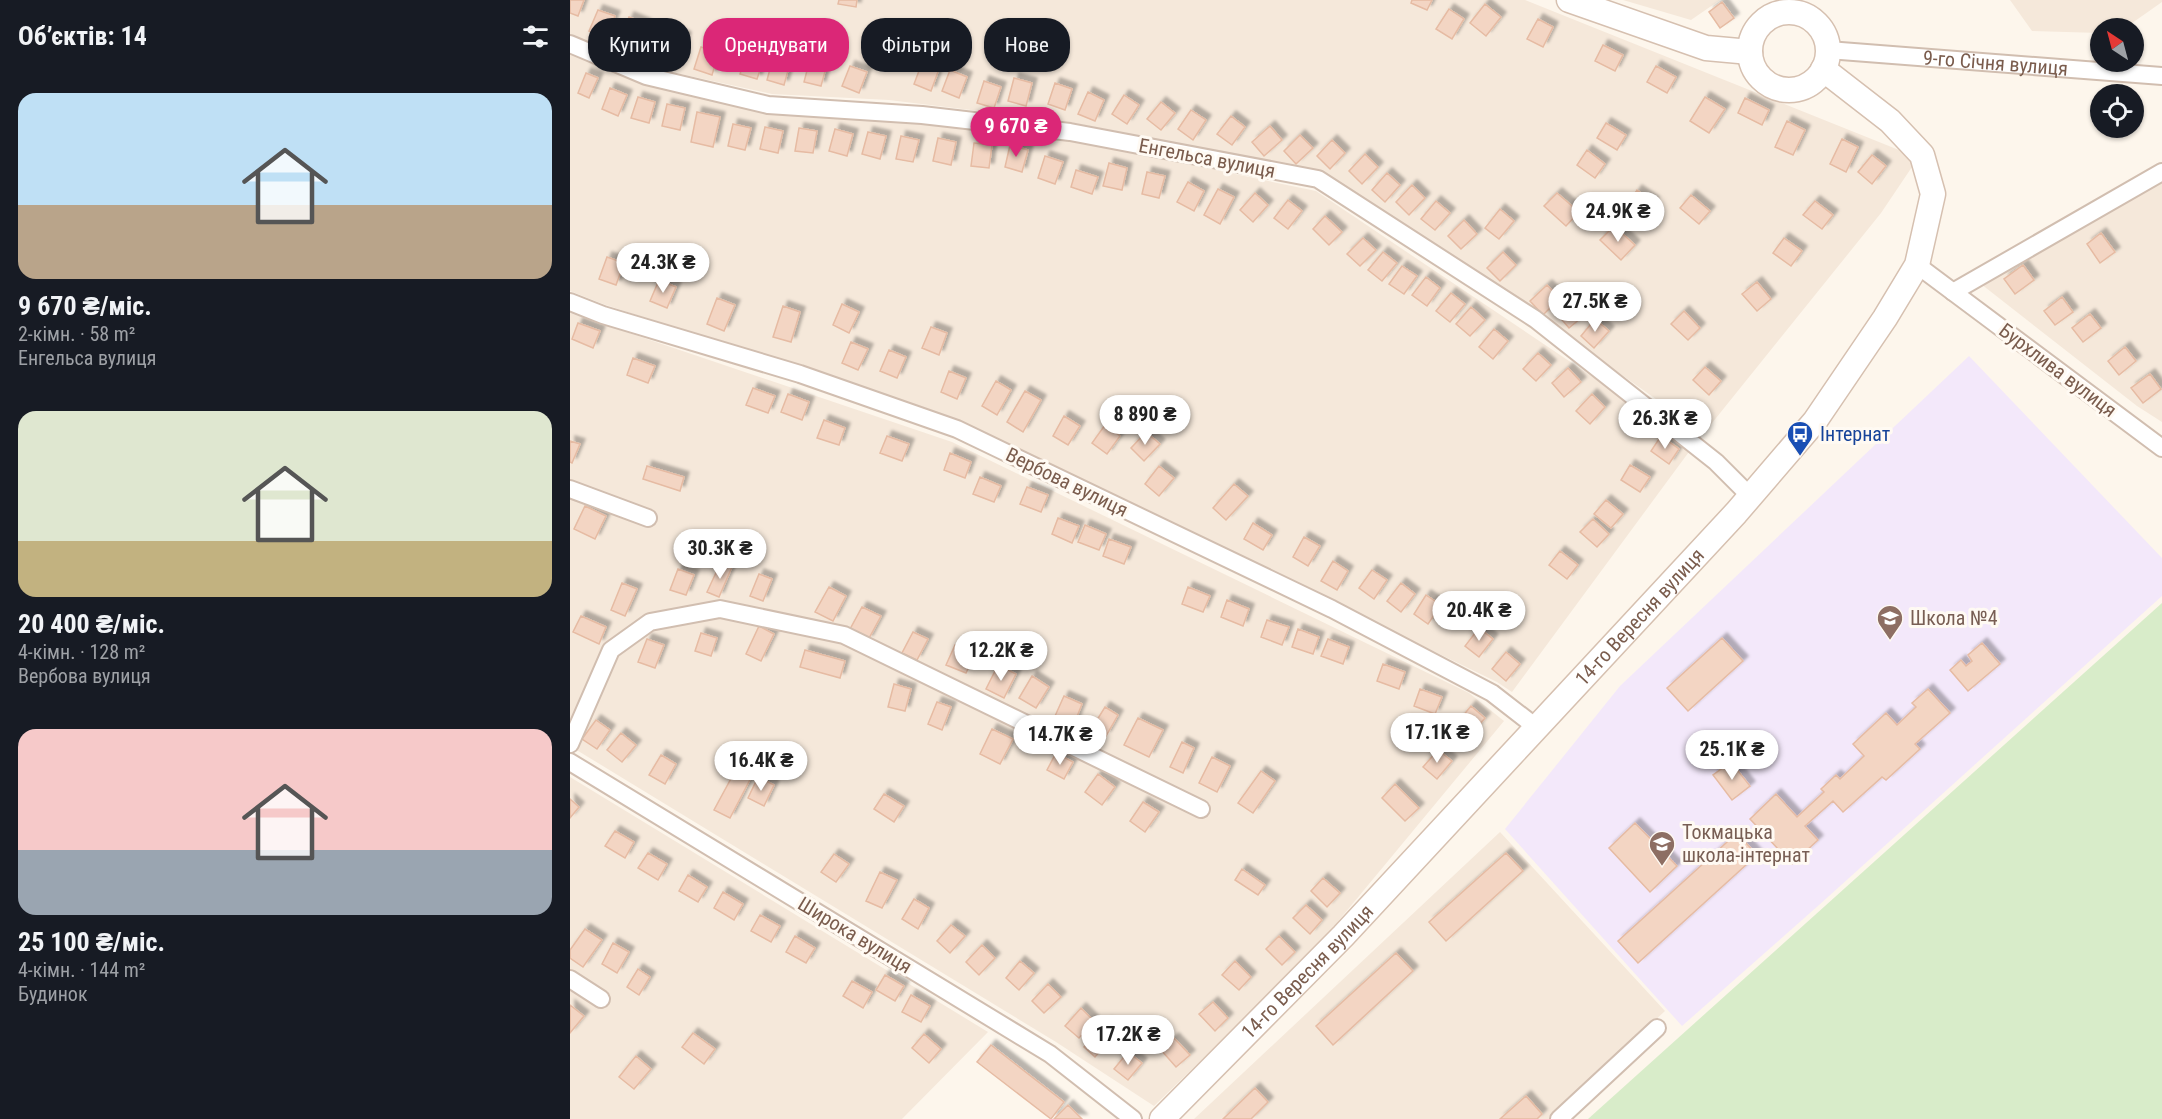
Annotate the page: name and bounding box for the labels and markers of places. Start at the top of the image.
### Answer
pin: 9 670 ₴ [961,107,1071,158]
pin: 24.9K ₴ [1563,192,1673,243]
pin: 24.3K ₴ [608,243,718,294]
pin: 27.5K ₴ [1540,282,1650,333]
pin: 8 890 ₴ [1090,395,1200,446]
pin: 26.3K ₴ [1610,399,1720,450]
bus stop icon: Інтернат [1785,419,1815,457]
place label: Інтернат [1820,422,1890,446]
pin: 30.3K ₴ [665,529,775,580]
pin: 20.4K ₴ [1424,591,1534,642]
school or university icon: Школа №4 [1875,603,1905,641]
place label: Школа №4 [1910,606,1998,630]
pin: 12.2K ₴ [946,631,1056,682]
pin: 17.1K ₴ [1382,713,1492,764]
pin: 14.7K ₴ [1005,715,1115,766]
pin: 25.1K ₴ [1677,730,1787,781]
pin: 16.4K ₴ [706,741,816,792]
place label: Токмацька школа-інтернат [1682,820,1810,867]
school or university icon: Токмацька школа-інтернат [1647,829,1677,867]
pin: 17.2K ₴ [1073,1015,1183,1066]

